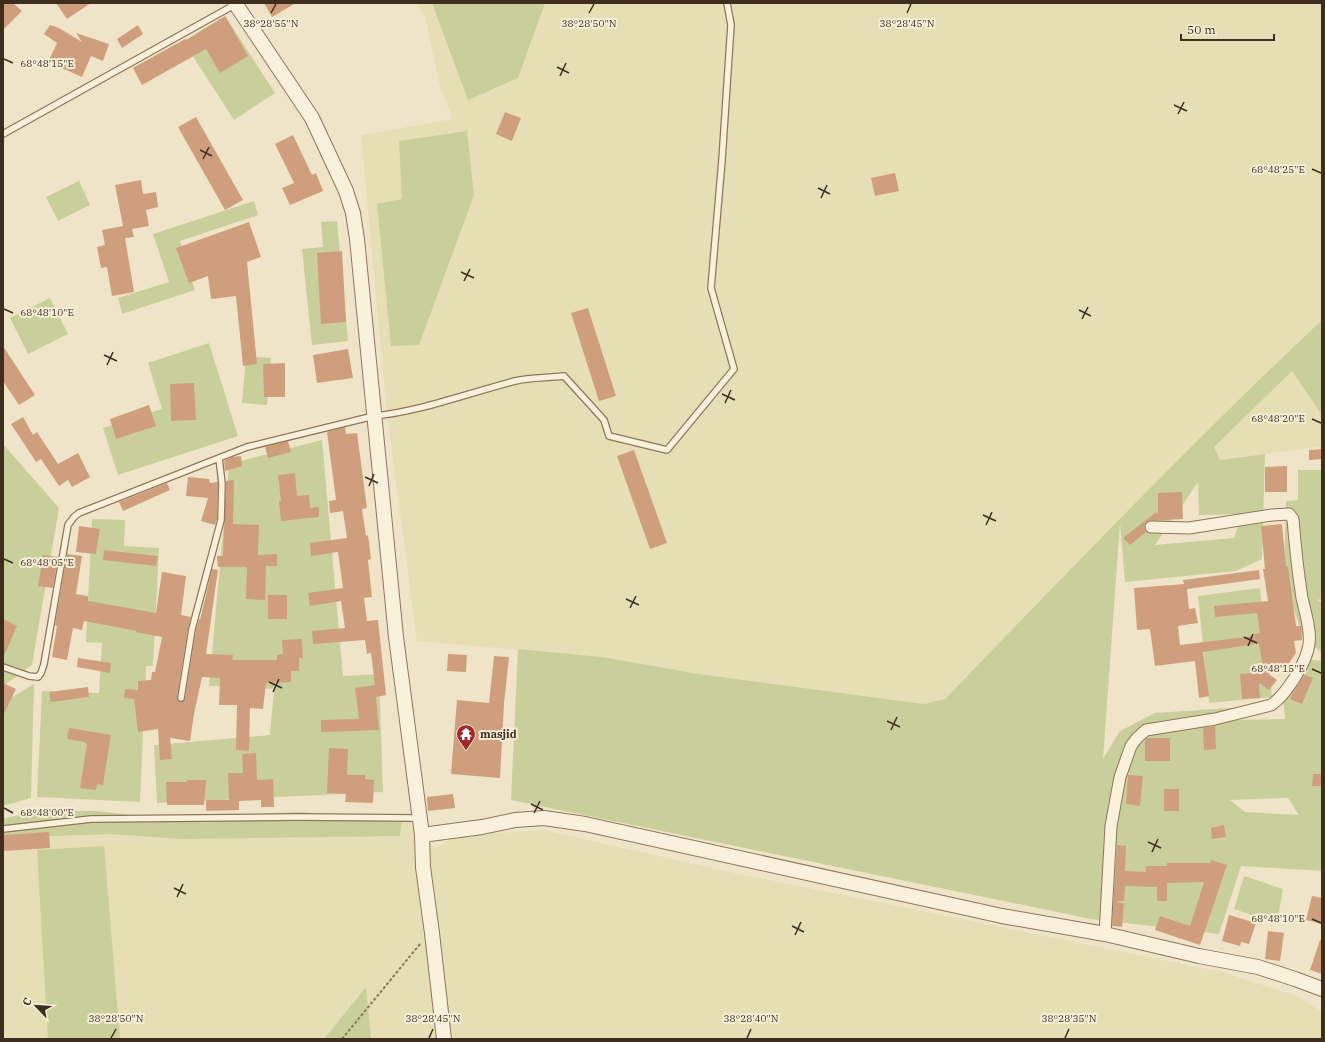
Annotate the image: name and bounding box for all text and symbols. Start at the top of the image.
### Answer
scale bar [1181,16,1274,42]
text: 38°28'55"N [244,17,299,30]
text: 38°28'50"N [562,17,617,30]
text: 38°28'45"N [880,17,935,30]
text: 50 m [1187,22,1216,37]
text: 68°48'15"E [20,57,74,70]
text: 68°48'25"E [1251,163,1305,176]
text: 68°48'10"E [20,306,74,319]
text: 68°48'20"E [1251,412,1305,425]
text: 68°48'05"E [20,556,74,569]
text: 68°48'15"E [1251,662,1305,675]
temple icon: masjid [455,723,477,751]
place label: masjid [480,727,517,741]
text: 68°48'00"E [20,806,74,819]
text: 68°48'10"E [1251,912,1305,925]
north arrow [16,986,56,1026]
text: С [19,995,35,1008]
text: 38°28'50"N [89,1012,144,1025]
text: 38°28'45"N [406,1012,461,1025]
text: 38°28'40"N [724,1012,779,1025]
text: 38°28'35"N [1042,1012,1097,1025]

